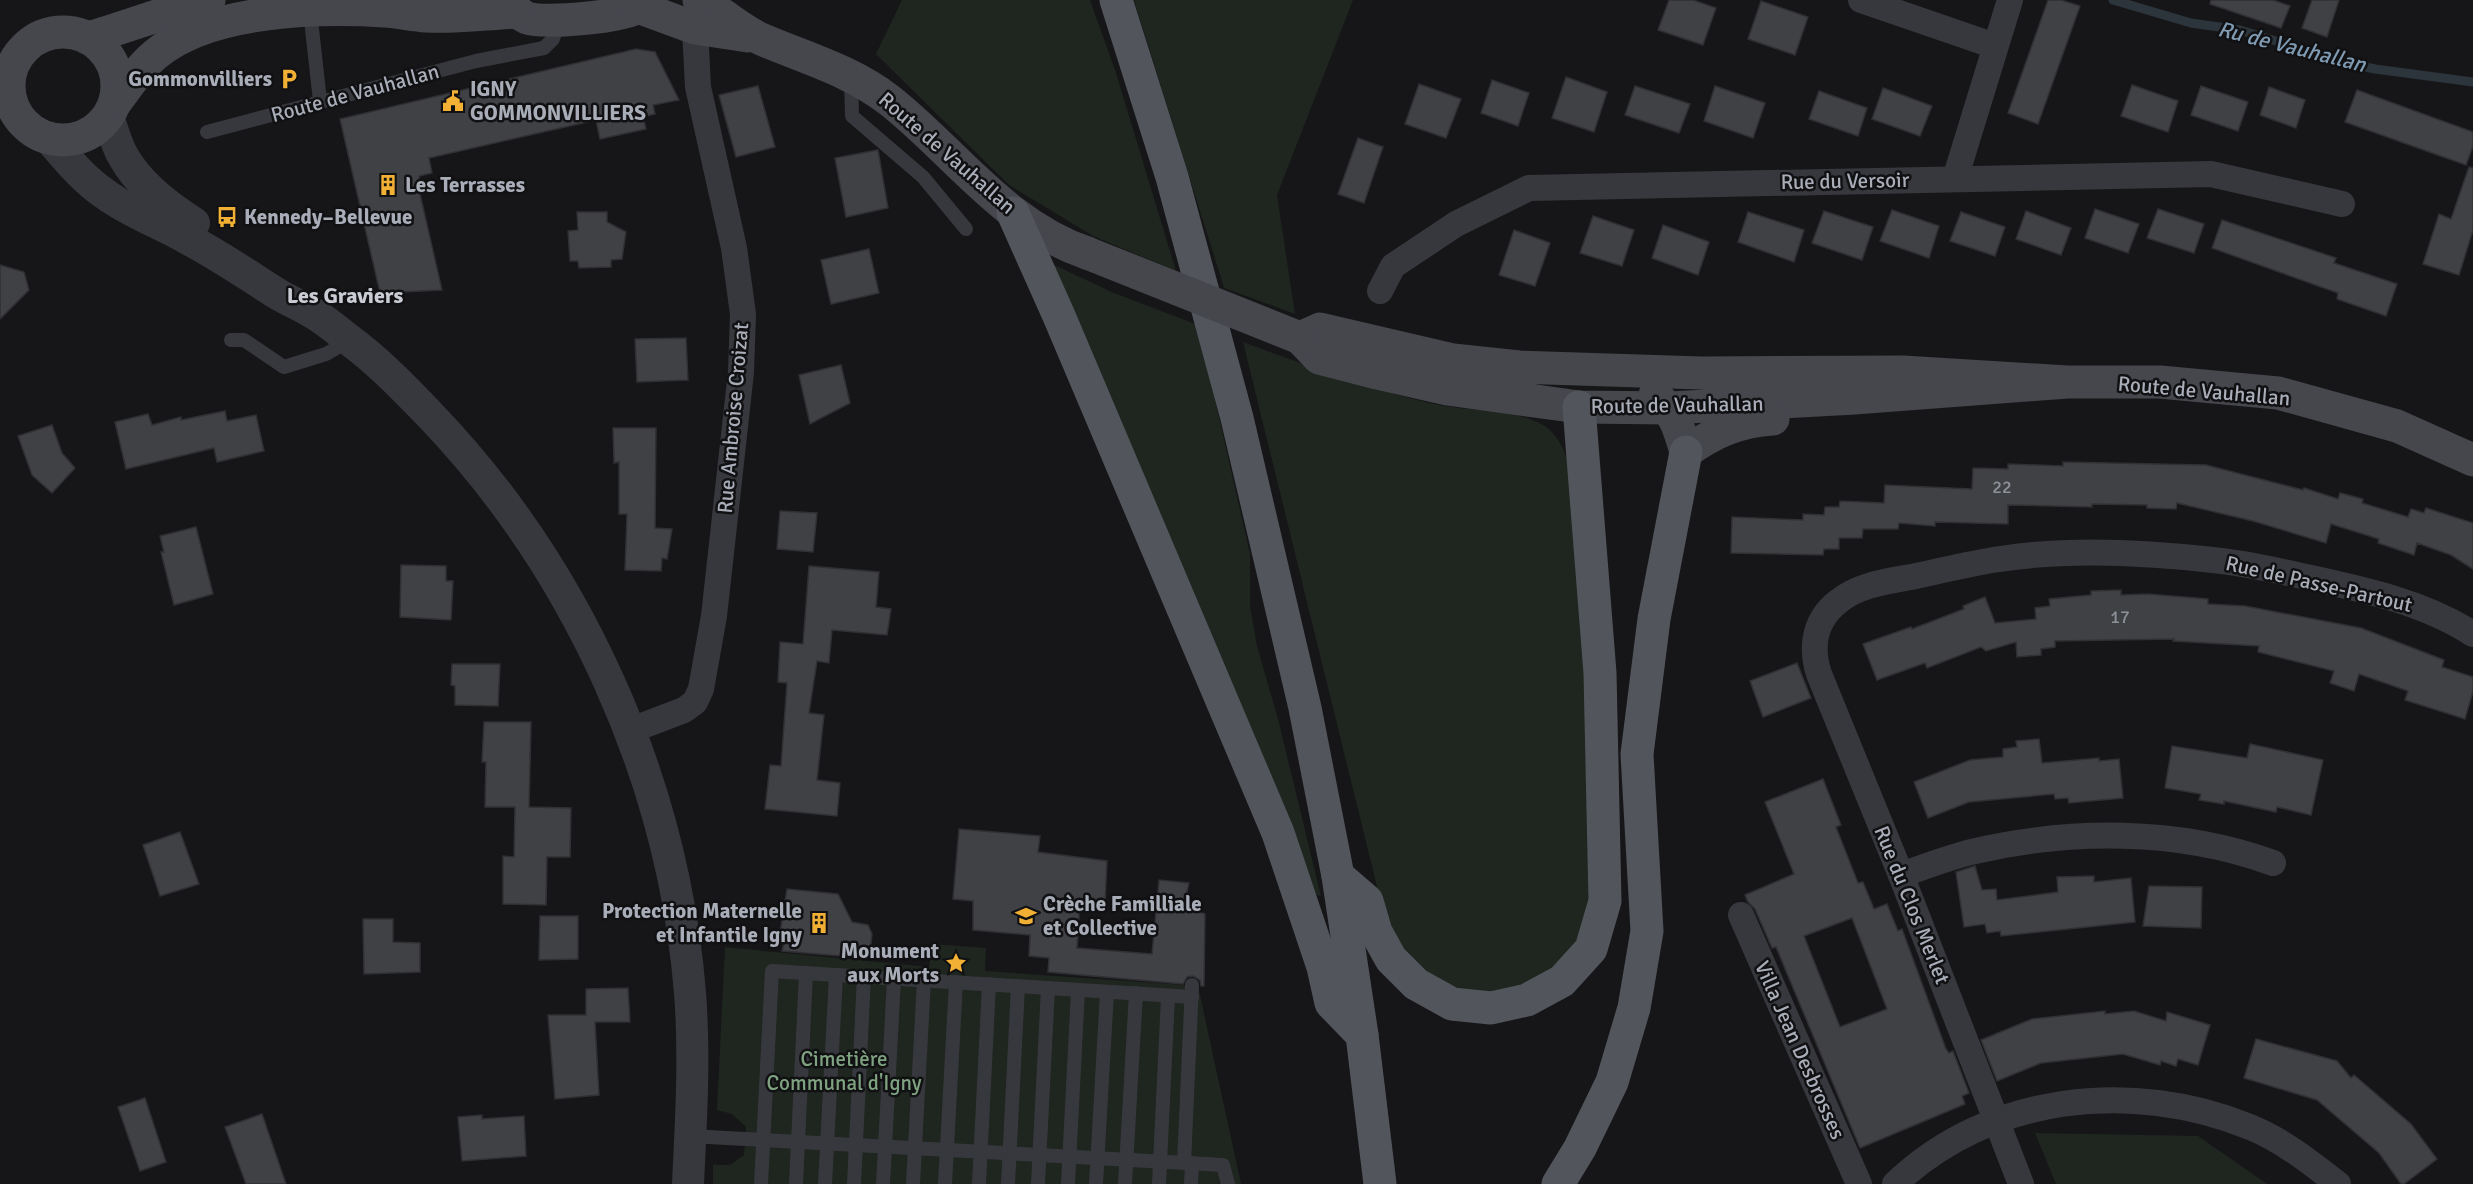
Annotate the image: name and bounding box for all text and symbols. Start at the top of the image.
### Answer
water label: Ru de Vauhallan [2215,15,2369,78]
street label: Route de Vauhallan [268,58,442,128]
place label: Gommonvilliers [128,66,272,92]
parking icon: Gommonvilliers [277,67,301,91]
place label: IGNY GOMMONVILLIERS [470,76,646,126]
street label: Route de Vauhallan [873,86,1021,220]
public building icon: IGNY GOMMONVILLIERS [441,89,465,113]
street label: Rue du Versoir [1780,167,1910,195]
place label: Les Terrasses [405,172,525,198]
building icon: Les Terrasses [376,173,400,197]
place label: Kennedy–Bellevue [244,204,412,230]
bus stop icon: Kennedy–Bellevue [215,205,239,229]
district label: Les Graviers [287,282,404,309]
street label: Rue Ambroise Croizat [712,322,754,514]
street label: Route de Vauhallan [2117,371,2291,411]
street label: Route de Vauhallan [1590,390,1764,420]
house number: 22 [1992,476,2012,498]
street label: Rue de Passe-Partout [2223,550,2415,618]
house number: 17 [2110,606,2130,628]
street label: Rue du Clos Merlet [1868,822,1956,988]
place label: Crèche Familliale et Collective [1043,891,1202,941]
place label: Protection Maternelle et Infantile Igny [602,898,803,948]
school or university icon: Crèche Familliale et Collective [1014,904,1038,928]
building icon: Protection Maternelle et Infantile Igny [807,911,831,935]
place label: Monument aux Morts [841,938,939,988]
place icon: Monument aux Morts [944,951,968,975]
street label: Villa Jean Desbrosses [1749,957,1851,1143]
park label: Cimetière Communal d'Igny [767,1046,922,1096]

